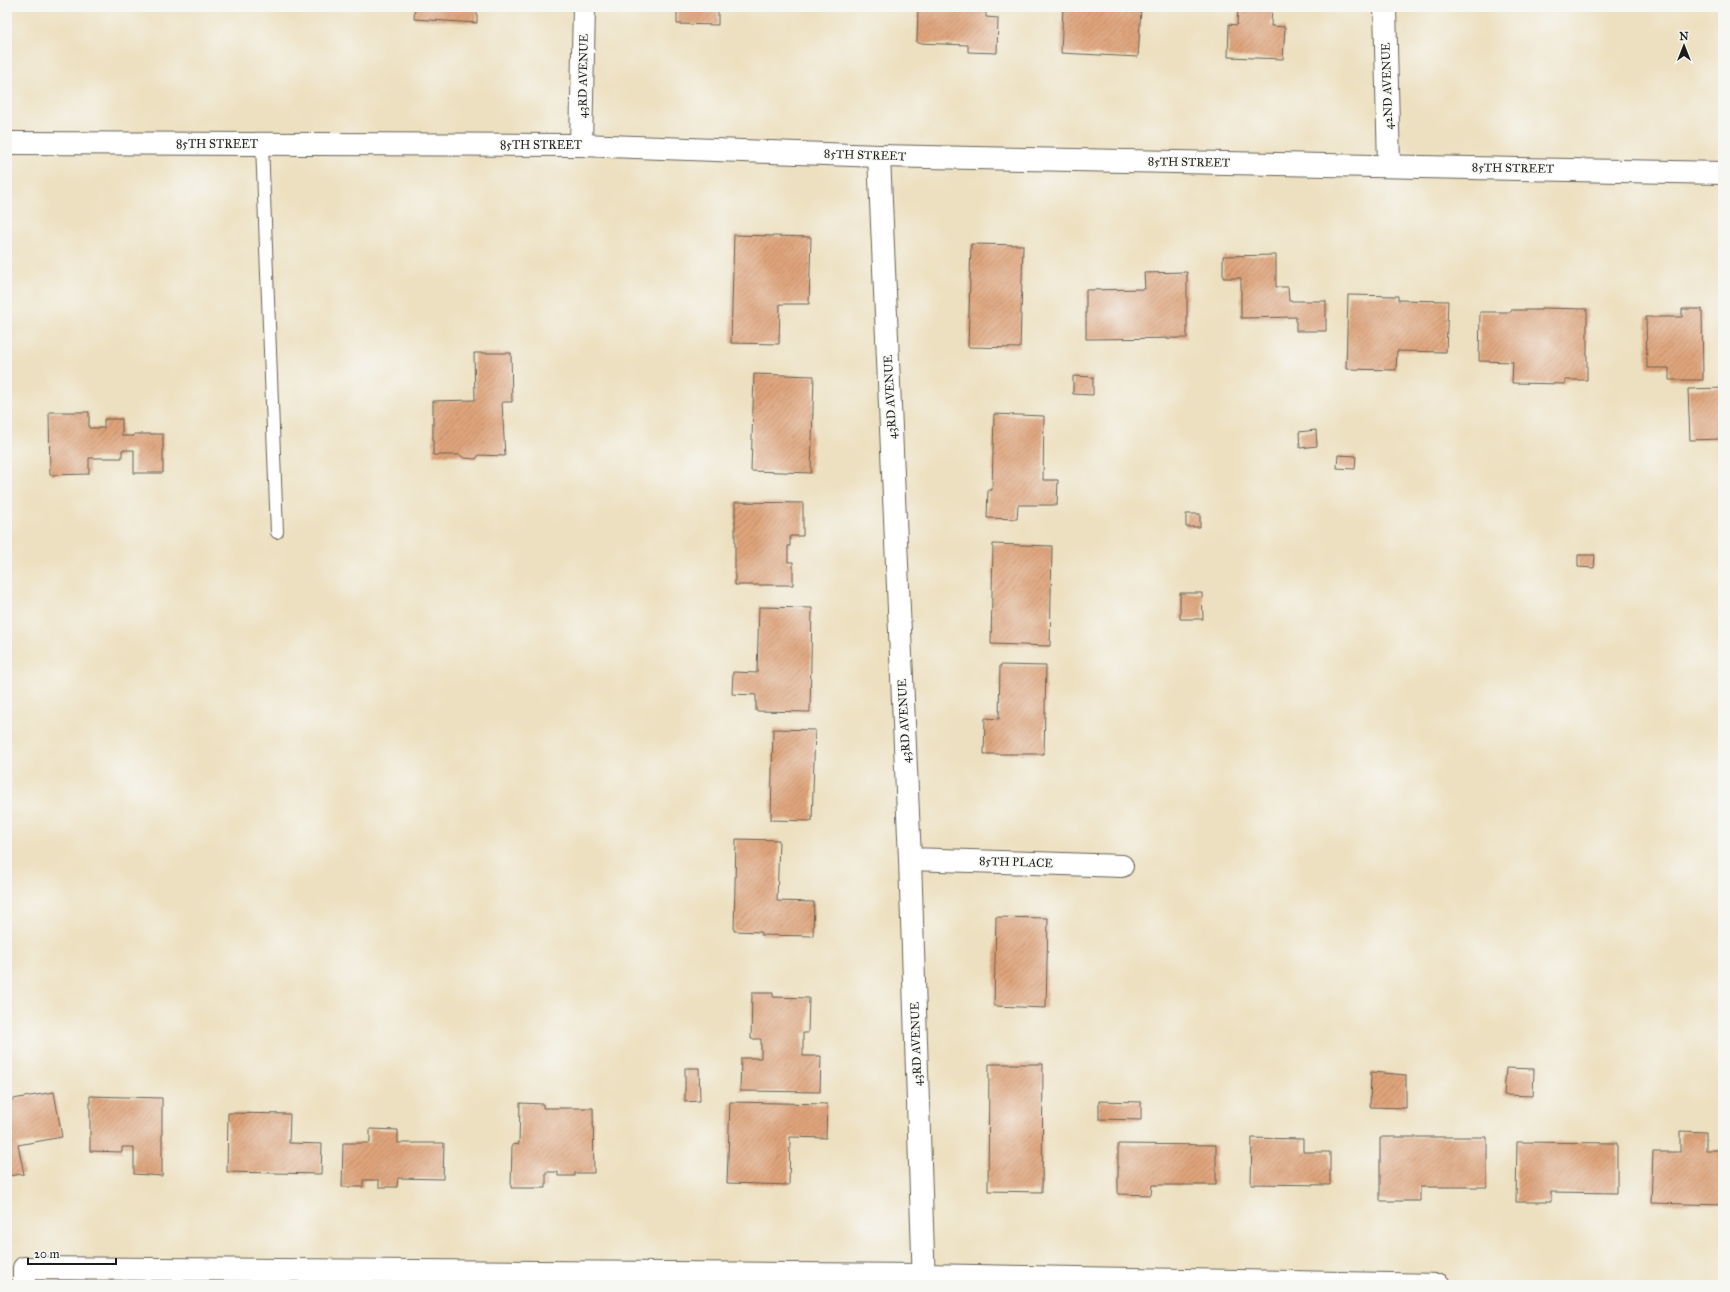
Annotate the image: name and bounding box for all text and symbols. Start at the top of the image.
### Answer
north arrow [1664,26,1704,66]
text: N [1679,30,1689,43]
street label: 43RD AVENUE [575,33,591,118]
street label: 42ND AVENUE [1378,42,1396,130]
street label: 85TH STREET [176,137,258,151]
street label: 85TH STREET [500,138,582,152]
street label: 85TH STREET [824,147,906,163]
street label: 85TH STREET [1148,154,1230,170]
street label: 85TH STREET [1472,160,1554,176]
street label: 43RD AVENUE [881,354,899,439]
street label: 43RD AVENUE [895,678,913,763]
street label: 85TH PLACE [979,854,1054,870]
street label: 43RD AVENUE [908,1001,924,1086]
scale bar [28,1240,116,1266]
text: 20 m [34,1247,60,1261]

